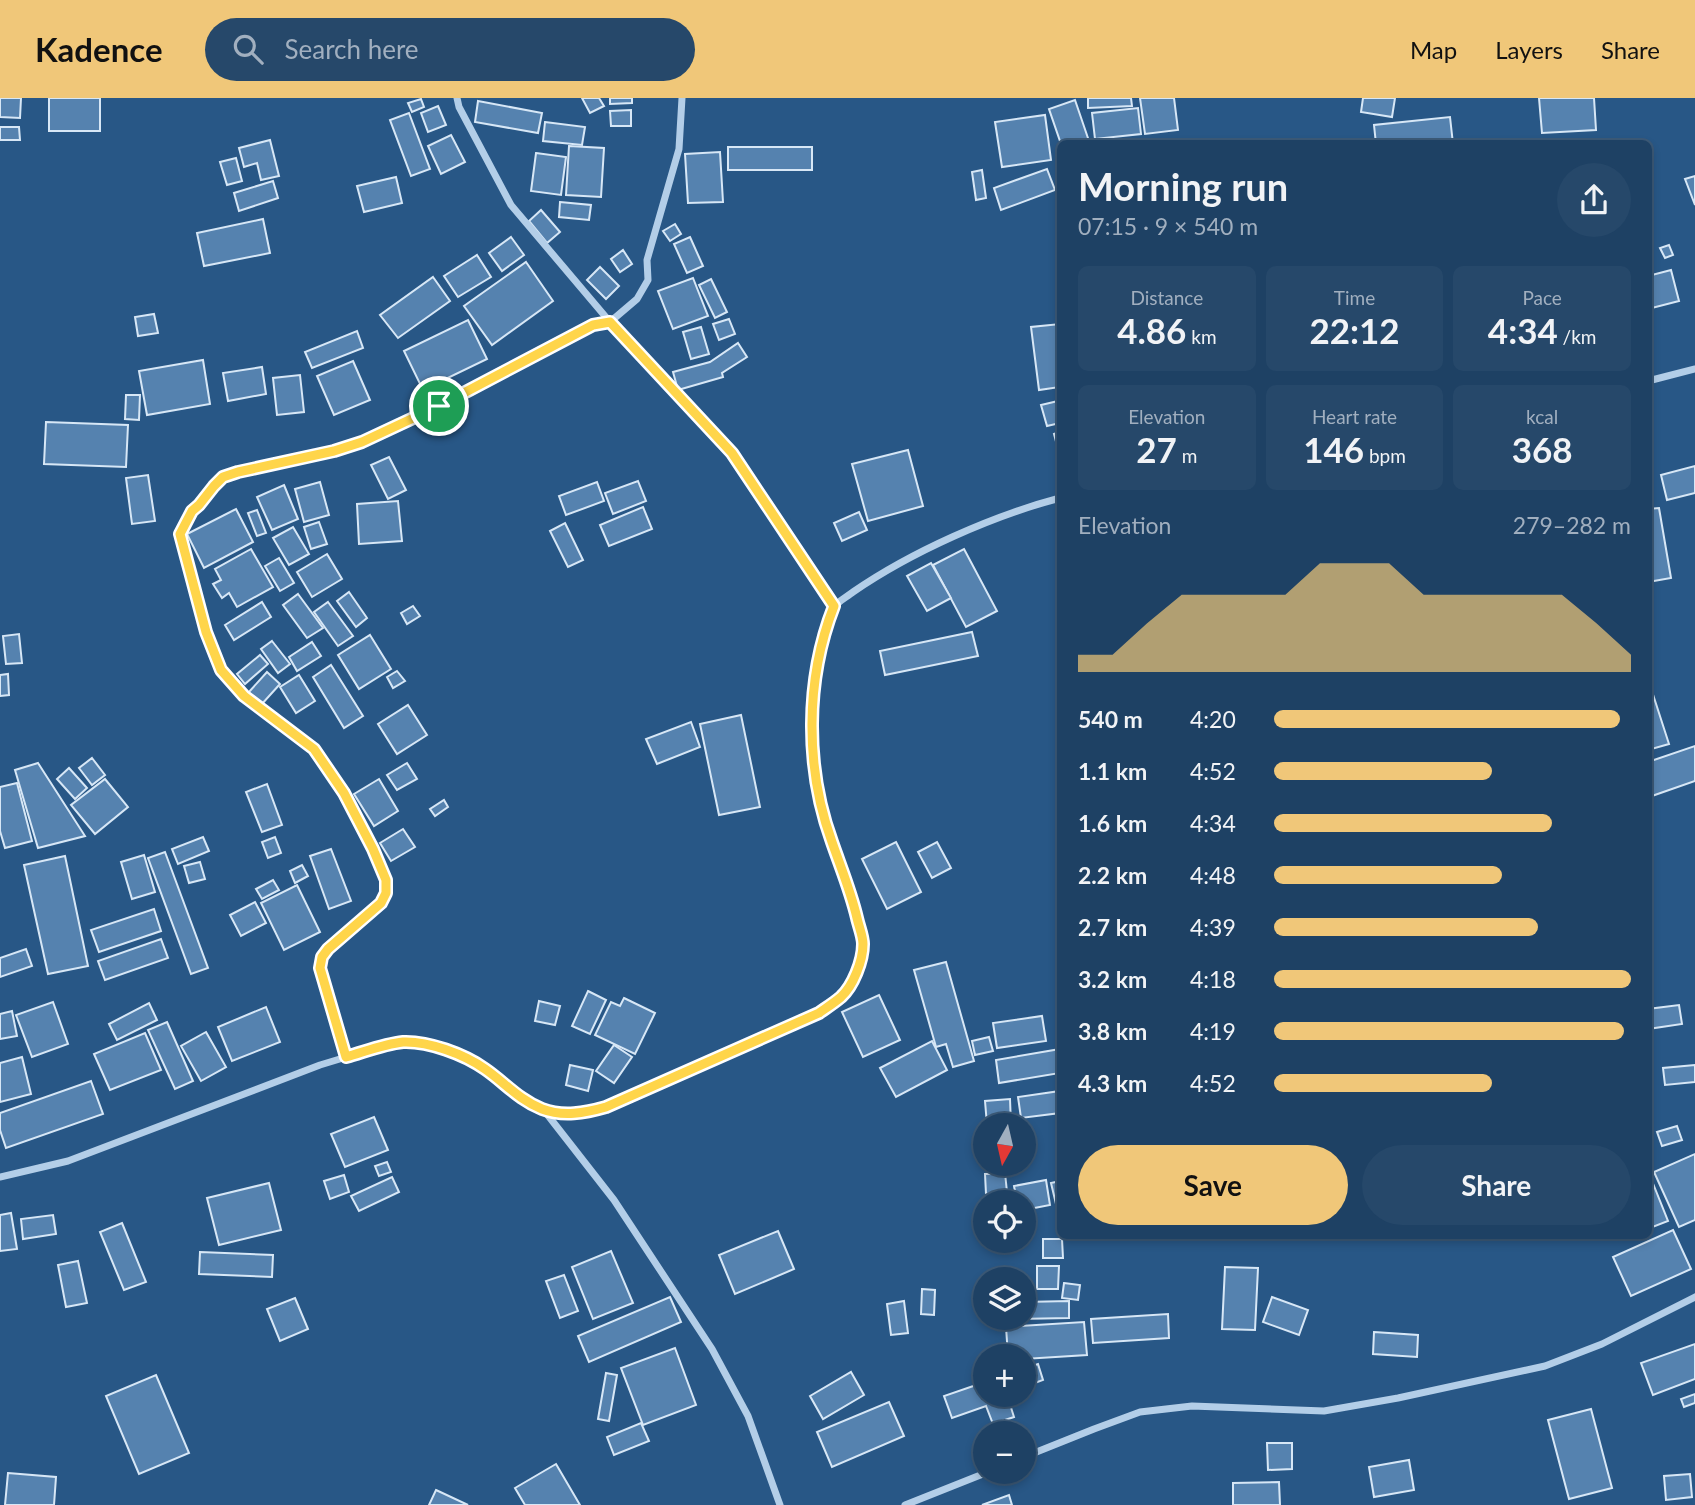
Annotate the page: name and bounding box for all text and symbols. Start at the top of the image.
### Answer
search box [205,18,695,81]
text: Kadence [35,29,163,69]
icon: search [229,30,267,68]
text: Search here [285,33,419,65]
text: Map [1410,35,1457,64]
text: Layers [1495,35,1563,64]
text: Share [1601,35,1660,64]
text: Morning run [1078,163,1288,209]
button: share [1557,163,1631,237]
text: 07:15 · 9 × 540 m [1078,212,1258,240]
text: Distance [1130,286,1203,309]
text: Time [1334,286,1375,309]
text: Pace [1522,286,1562,309]
text: 4.86 [1117,309,1186,351]
text: 22:12 [1309,309,1400,351]
text: 4:34 [1488,309,1558,351]
text: km [1186,325,1217,348]
text: /km [1558,325,1596,348]
pin [409,376,469,436]
icon: arrive [420,387,458,425]
text: Elevation [1128,405,1205,428]
text: Heart rate [1312,405,1397,428]
text: kcal [1526,405,1558,428]
text: 27 [1136,428,1177,470]
text: 146 [1303,428,1364,470]
text: 368 [1512,428,1573,470]
text: m [1177,444,1197,467]
text: bpm [1364,444,1406,467]
text: Elevation [1078,511,1171,539]
text: 279–282 m [1513,511,1631,539]
text: 540 m [1078,705,1143,733]
text: 4:20 [1190,705,1236,733]
text: 1.1 km [1078,757,1147,785]
text: 4:52 [1190,757,1236,785]
text: 1.6 km [1078,809,1147,837]
text: 4:34 [1190,809,1236,837]
text: 2.2 km [1078,861,1147,889]
text: 4:48 [1190,861,1236,889]
text: 2.7 km [1078,913,1147,941]
text: 4:39 [1190,913,1236,941]
text: 3.2 km [1078,965,1147,993]
text: 4:18 [1190,965,1236,993]
text: 3.8 km [1078,1017,1147,1045]
text: 4:19 [1190,1017,1236,1045]
text: 4.3 km [1078,1069,1147,1097]
text: 4:52 [1190,1069,1236,1097]
north arrow [973,1113,1036,1176]
map controls [973,1113,1036,1484]
button: Save [1078,1145,1348,1225]
button: Share [1362,1145,1631,1225]
button: locate [973,1190,1036,1253]
button: layers [973,1267,1036,1330]
button: + [973,1344,1036,1407]
button: − [973,1421,1036,1484]

